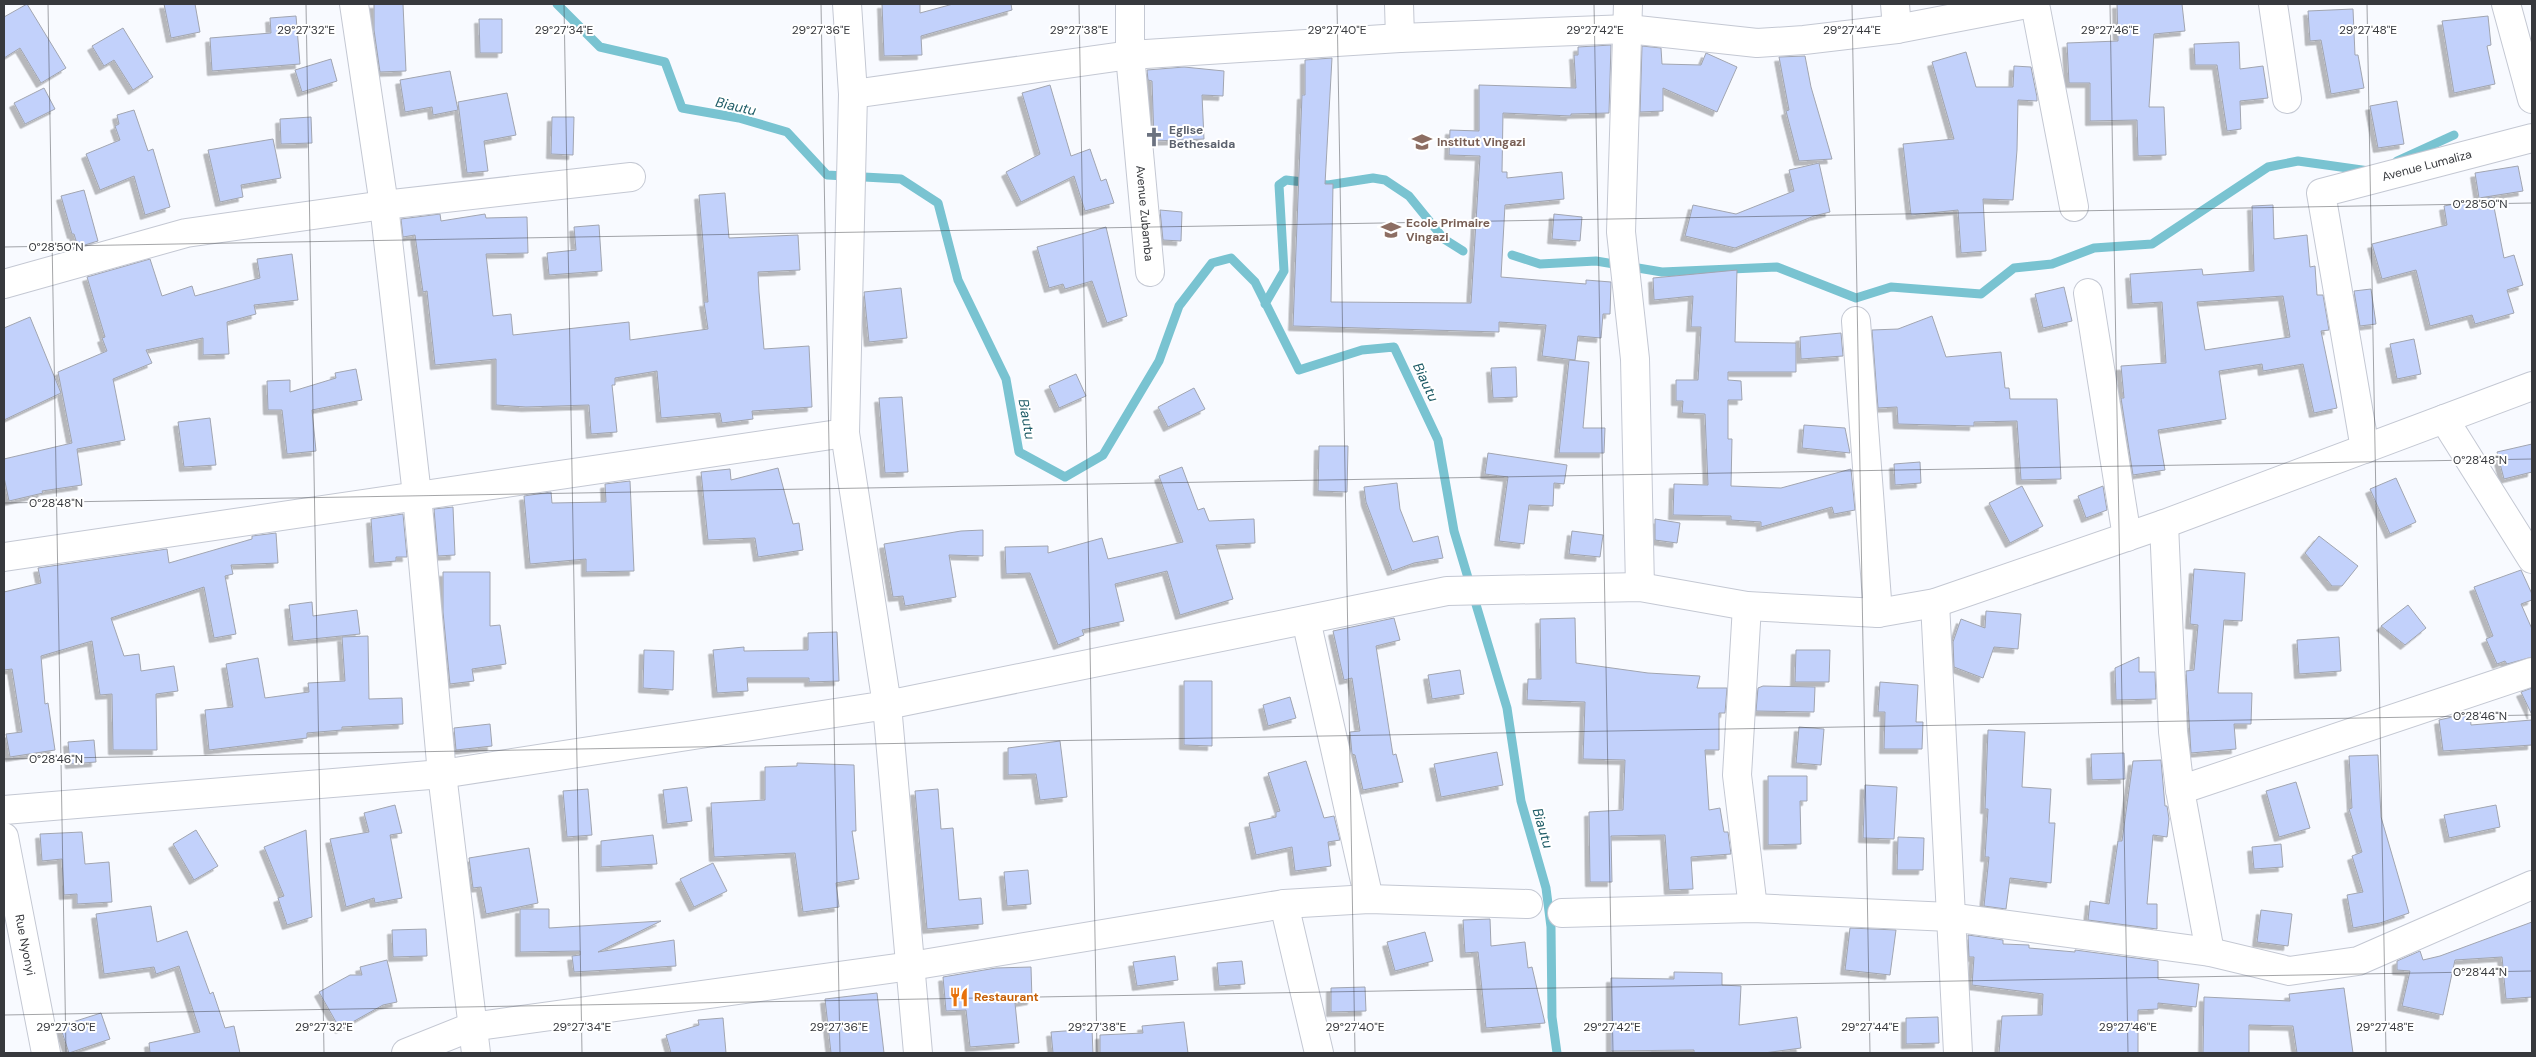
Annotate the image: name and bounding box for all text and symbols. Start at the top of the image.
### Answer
text: 29°27'32"E [277,22,335,38]
text: 29°27'34"E [535,22,593,38]
text: 29°27'36"E [792,22,851,38]
text: 29°27'38"E [1050,22,1108,38]
text: 29°27'40"E [1308,22,1367,38]
text: 29°27'42"E [1566,22,1624,38]
text: 29°27'44"E [1823,22,1881,38]
text: 29°27'46"E [2081,22,2139,38]
text: 29°27'48"E [2339,22,2397,38]
water label: Biautu [714,93,758,119]
place label: Eglise Bethesaida [1169,122,1235,152]
church icon: Eglise Bethesaida [1143,126,1165,148]
school or university icon: Institut Vingazi [1411,131,1433,153]
place label: Institut Vingazi [1437,134,1525,150]
street label: Avenue Lumaliza [2380,146,2473,185]
street label: Avenue Zubamba [1132,165,1157,262]
text: 0°28'50"N [2452,196,2508,212]
place label: Ecole Primaire Vingazi [1406,215,1490,245]
school or university icon: Ecole Primaire Vingazi [1380,219,1402,241]
text: 0°28'50"N [28,239,84,255]
water label: Biautu [1409,360,1443,404]
water label: Biautu [1015,397,1039,441]
text: 0°28'48"N [2453,452,2507,468]
text: 0°28'48"N [29,495,83,511]
text: 0°28'46"N [2453,708,2507,724]
text: 0°28'46"N [29,751,83,767]
water label: Biautu [1529,806,1557,850]
street label: Rue Nyonyi [11,913,39,977]
text: 0°28'44"N [2453,964,2507,980]
restaurant icon: Restaurant [948,986,970,1008]
place label: Restaurant [974,989,1039,1005]
text: 29°27'30"E [36,1019,96,1035]
text: 29°27'32"E [295,1019,353,1035]
text: 29°27'34"E [553,1019,611,1035]
text: 29°27'36"E [810,1019,869,1035]
text: 29°27'38"E [1068,1019,1126,1035]
text: 29°27'40"E [1326,1019,1385,1035]
text: 29°27'42"E [1583,1019,1641,1035]
text: 29°27'44"E [1841,1019,1899,1035]
text: 29°27'46"E [2099,1019,2157,1035]
text: 29°27'48"E [2356,1019,2414,1035]

